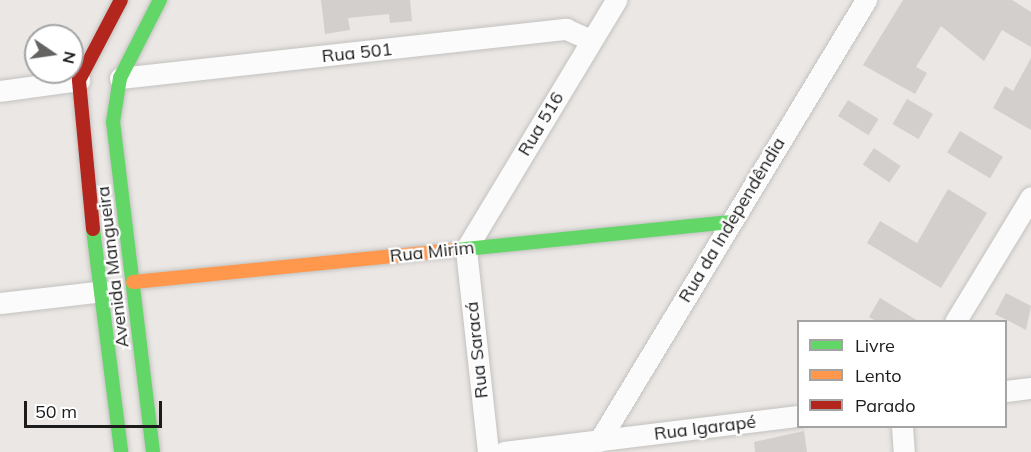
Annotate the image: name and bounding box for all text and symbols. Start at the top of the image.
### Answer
north arrow [24,24,84,84]
street label: Rua 501 [321,39,393,67]
text: N [58,49,81,66]
street label: Rua 516 [514,88,568,160]
street label: Rua da Independêndia [674,134,790,306]
street label: Avenida Mangueira [92,185,134,349]
street label: Rua Mirim [389,237,475,267]
street label: Rua Saracá [461,300,493,400]
legend [797,320,1007,428]
text: Livre [855,334,895,357]
text: Lento [855,364,902,387]
scale bar [27,389,165,427]
text: Parado [855,394,915,417]
text: 50 m [35,400,77,423]
street label: Rua Igarapé [653,411,757,445]

